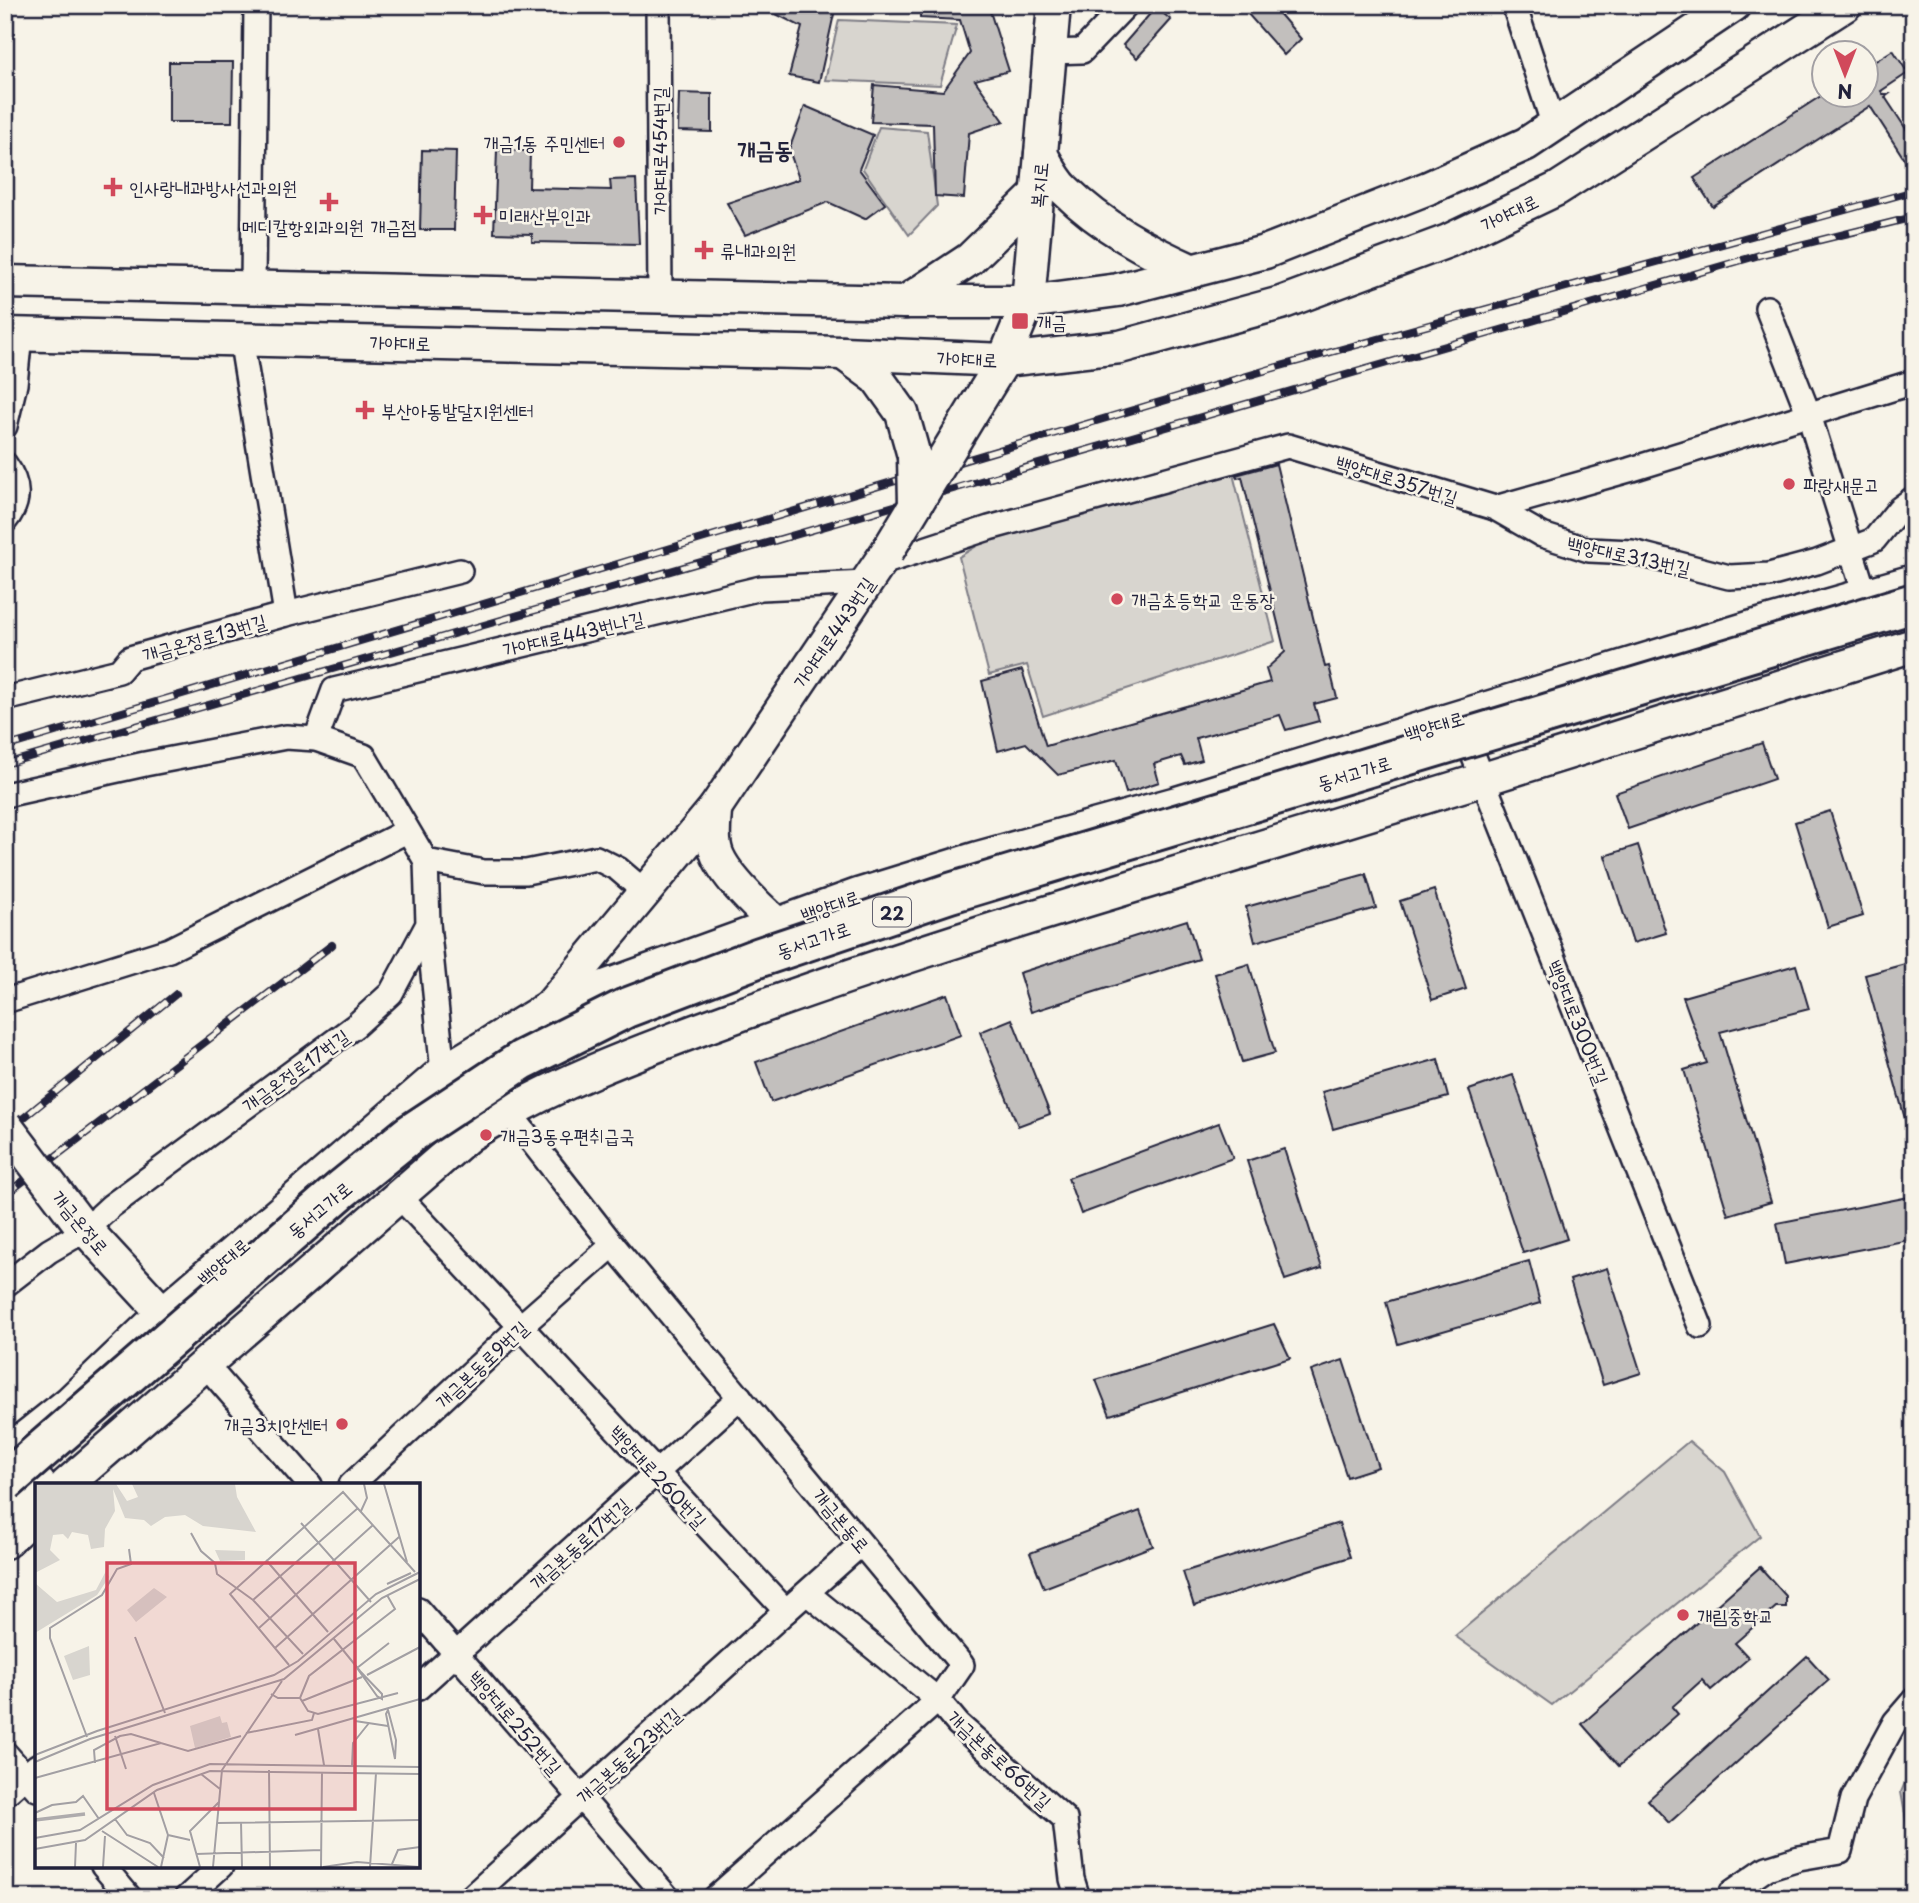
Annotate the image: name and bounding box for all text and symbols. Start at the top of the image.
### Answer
north arrow [1811,38,1881,108]
text: N [1837,78,1853,106]
street label: 가야대로454번길 [645,87,673,215]
place label: 개금1동 주민센터 [483,128,605,156]
district label: 개금동 [737,131,793,166]
marker: 개금1동 주민센터 [611,134,627,150]
street label: 복지로 [1022,161,1054,209]
place label: 인사랑내과방사선과의원 [129,173,297,201]
marker: 인사랑내과방사선과의원 [103,177,123,197]
street label: 가야대로 [1475,186,1543,238]
marker: 메디칼항외과의원 개금점 [319,192,339,212]
place label: 미래산부인과 [499,201,591,229]
marker: 미래산부인과 [473,205,493,225]
place label: 메디칼항외과의원 개금점 [242,212,416,240]
place label: 류내과의원 [720,236,796,264]
marker: 류내과의원 [694,240,714,260]
place label: 개금 [1036,307,1067,335]
marker: 개금 [1010,311,1030,331]
street label: 가야대로 [369,327,431,357]
street label: 가야대로 [936,343,998,373]
place label: 부산아동발달지원센터 [381,396,534,424]
marker: 부산아동발달지원센터 [355,400,375,420]
street label: 백양대로357번길 [1332,447,1462,511]
place label: 파랑새문고 [1803,470,1879,498]
marker: 파랑새문고 [1781,476,1797,492]
street label: 백양대로313번길 [1565,528,1693,582]
street label: 가야대로443번길 [785,571,881,693]
place label: 개금초등학교 운동장 [1131,585,1275,613]
marker: 개금초등학교 운동장 [1109,591,1125,607]
street label: 가야대로443번나길 [500,603,646,663]
street label: 개금온정로13번길 [139,606,269,668]
street label: 백양대로 [1401,703,1467,747]
street label: 동서고가로 [1313,747,1395,797]
street label: 백양대로 [797,882,863,928]
road number: 22 [873,897,911,926]
street label: 동서고가로 [772,913,854,965]
street label: 백양대로300번길 [1541,956,1617,1088]
street label: 개금온정로17번길 [236,1022,354,1118]
place label: 개금3동우편취급국 [500,1121,635,1149]
marker: 개금3동우편취급국 [478,1127,494,1143]
street label: 동서고가로 [281,1174,357,1244]
street label: 개금온정로 [46,1184,116,1260]
street label: 백양대로 [191,1230,255,1292]
street label: 개금본동로9번길 [428,1313,534,1415]
place label: 개금3치안센터 [224,1410,328,1438]
marker: 개금3치안센터 [334,1416,350,1432]
street label: 백양대로260번길 [604,1418,714,1534]
street label: 개금본동로 [807,1482,877,1558]
inset map [35,1483,420,1868]
street label: 개금본동로17번길 [523,1490,635,1596]
place label: 개림중학교 [1697,1601,1773,1629]
marker: 개림중학교 [1675,1607,1691,1623]
street label: 백양대로252번길 [463,1664,569,1780]
street label: 개금본동로23번길 [569,1700,687,1810]
street label: 개금본동로66번길 [942,1703,1058,1815]

